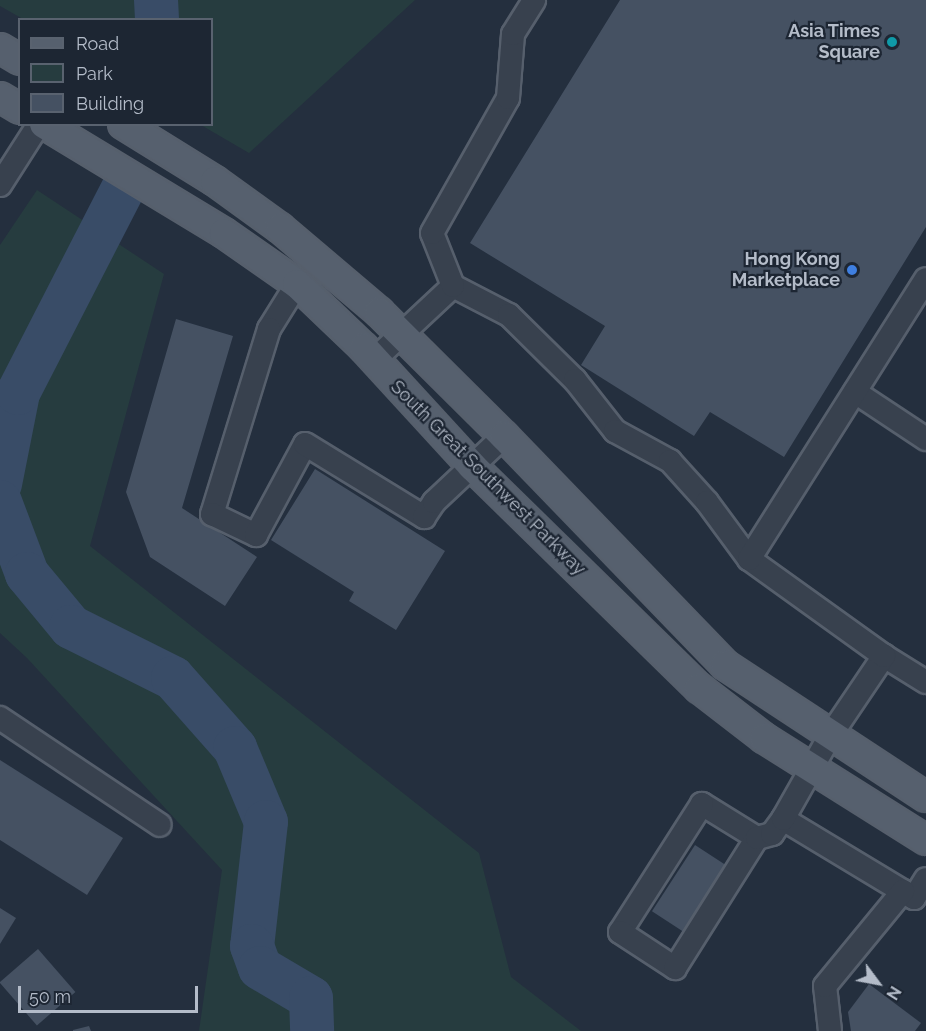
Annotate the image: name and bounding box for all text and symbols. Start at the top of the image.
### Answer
legend [18,18,213,126]
place label: Asia Times Square [788,21,880,63]
text: Road [76,33,119,54]
marker: Asia Times Square [885,35,899,49]
text: Park [76,63,113,84]
text: Building [76,93,144,114]
place label: Hong Kong Marketplace [732,249,840,292]
marker: Hong Kong Marketplace [845,263,859,277]
street label: South Great Southwest Parkway [386,376,590,580]
north arrow [848,953,908,1013]
scale bar [21,974,201,1012]
text: N [882,983,905,1003]
text: 50 m [29,986,71,1007]

